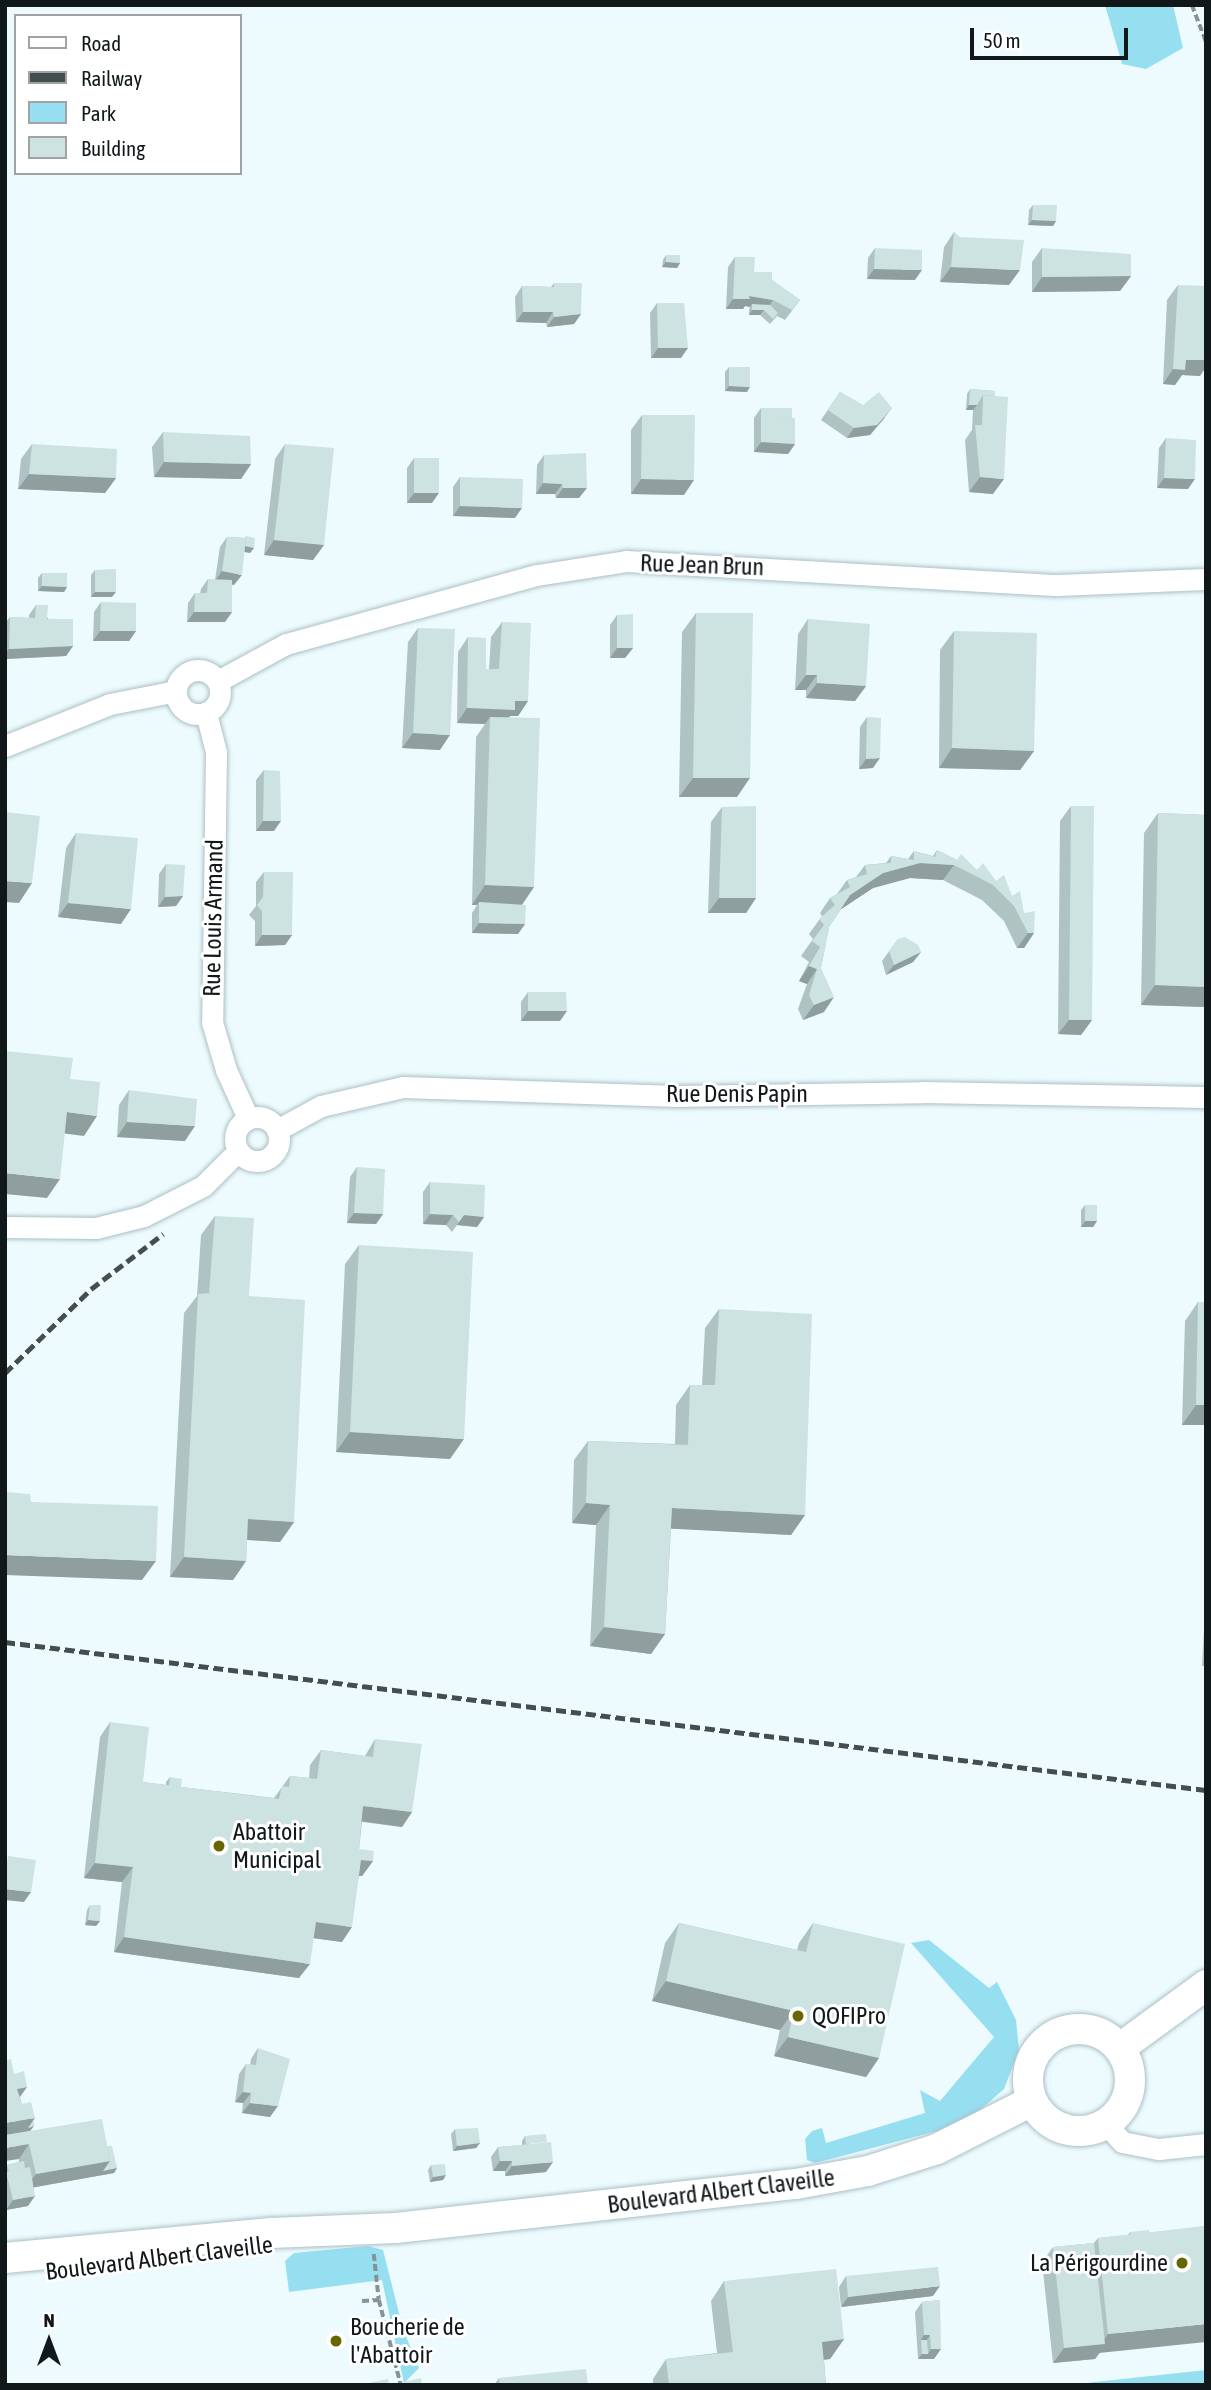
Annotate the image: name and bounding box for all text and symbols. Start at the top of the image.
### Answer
legend [14,14,242,175]
scale bar [973,14,1130,58]
text: 50 m [983,28,1021,52]
text: Road [81,31,121,55]
text: Railway [81,66,142,90]
text: Park [81,101,116,125]
text: Building [81,136,145,160]
street label: Rue Jean Brun [639,548,765,582]
street label: Rue Louis Armand [197,839,229,997]
street label: Rue Denis Papin [666,1080,808,1108]
place label: Abattoir Municipal [233,1818,321,1874]
marker: Abattoir Municipal [211,1838,227,1854]
place label: QOFIPro [812,2002,886,2030]
marker: QOFIPro [790,2008,806,2024]
street label: Boulevard Albert Claveille [606,2163,836,2219]
street label: Boulevard Albert Claveille [44,2230,274,2286]
place label: La Périgourdine [1030,2249,1168,2277]
marker: La Périgourdine [1174,2255,1190,2271]
north arrow [14,2306,84,2376]
text: N [43,2309,55,2331]
place label: Boucherie de l'Abattoir [350,2313,465,2369]
marker: Boucherie de l'Abattoir [328,2333,344,2349]

